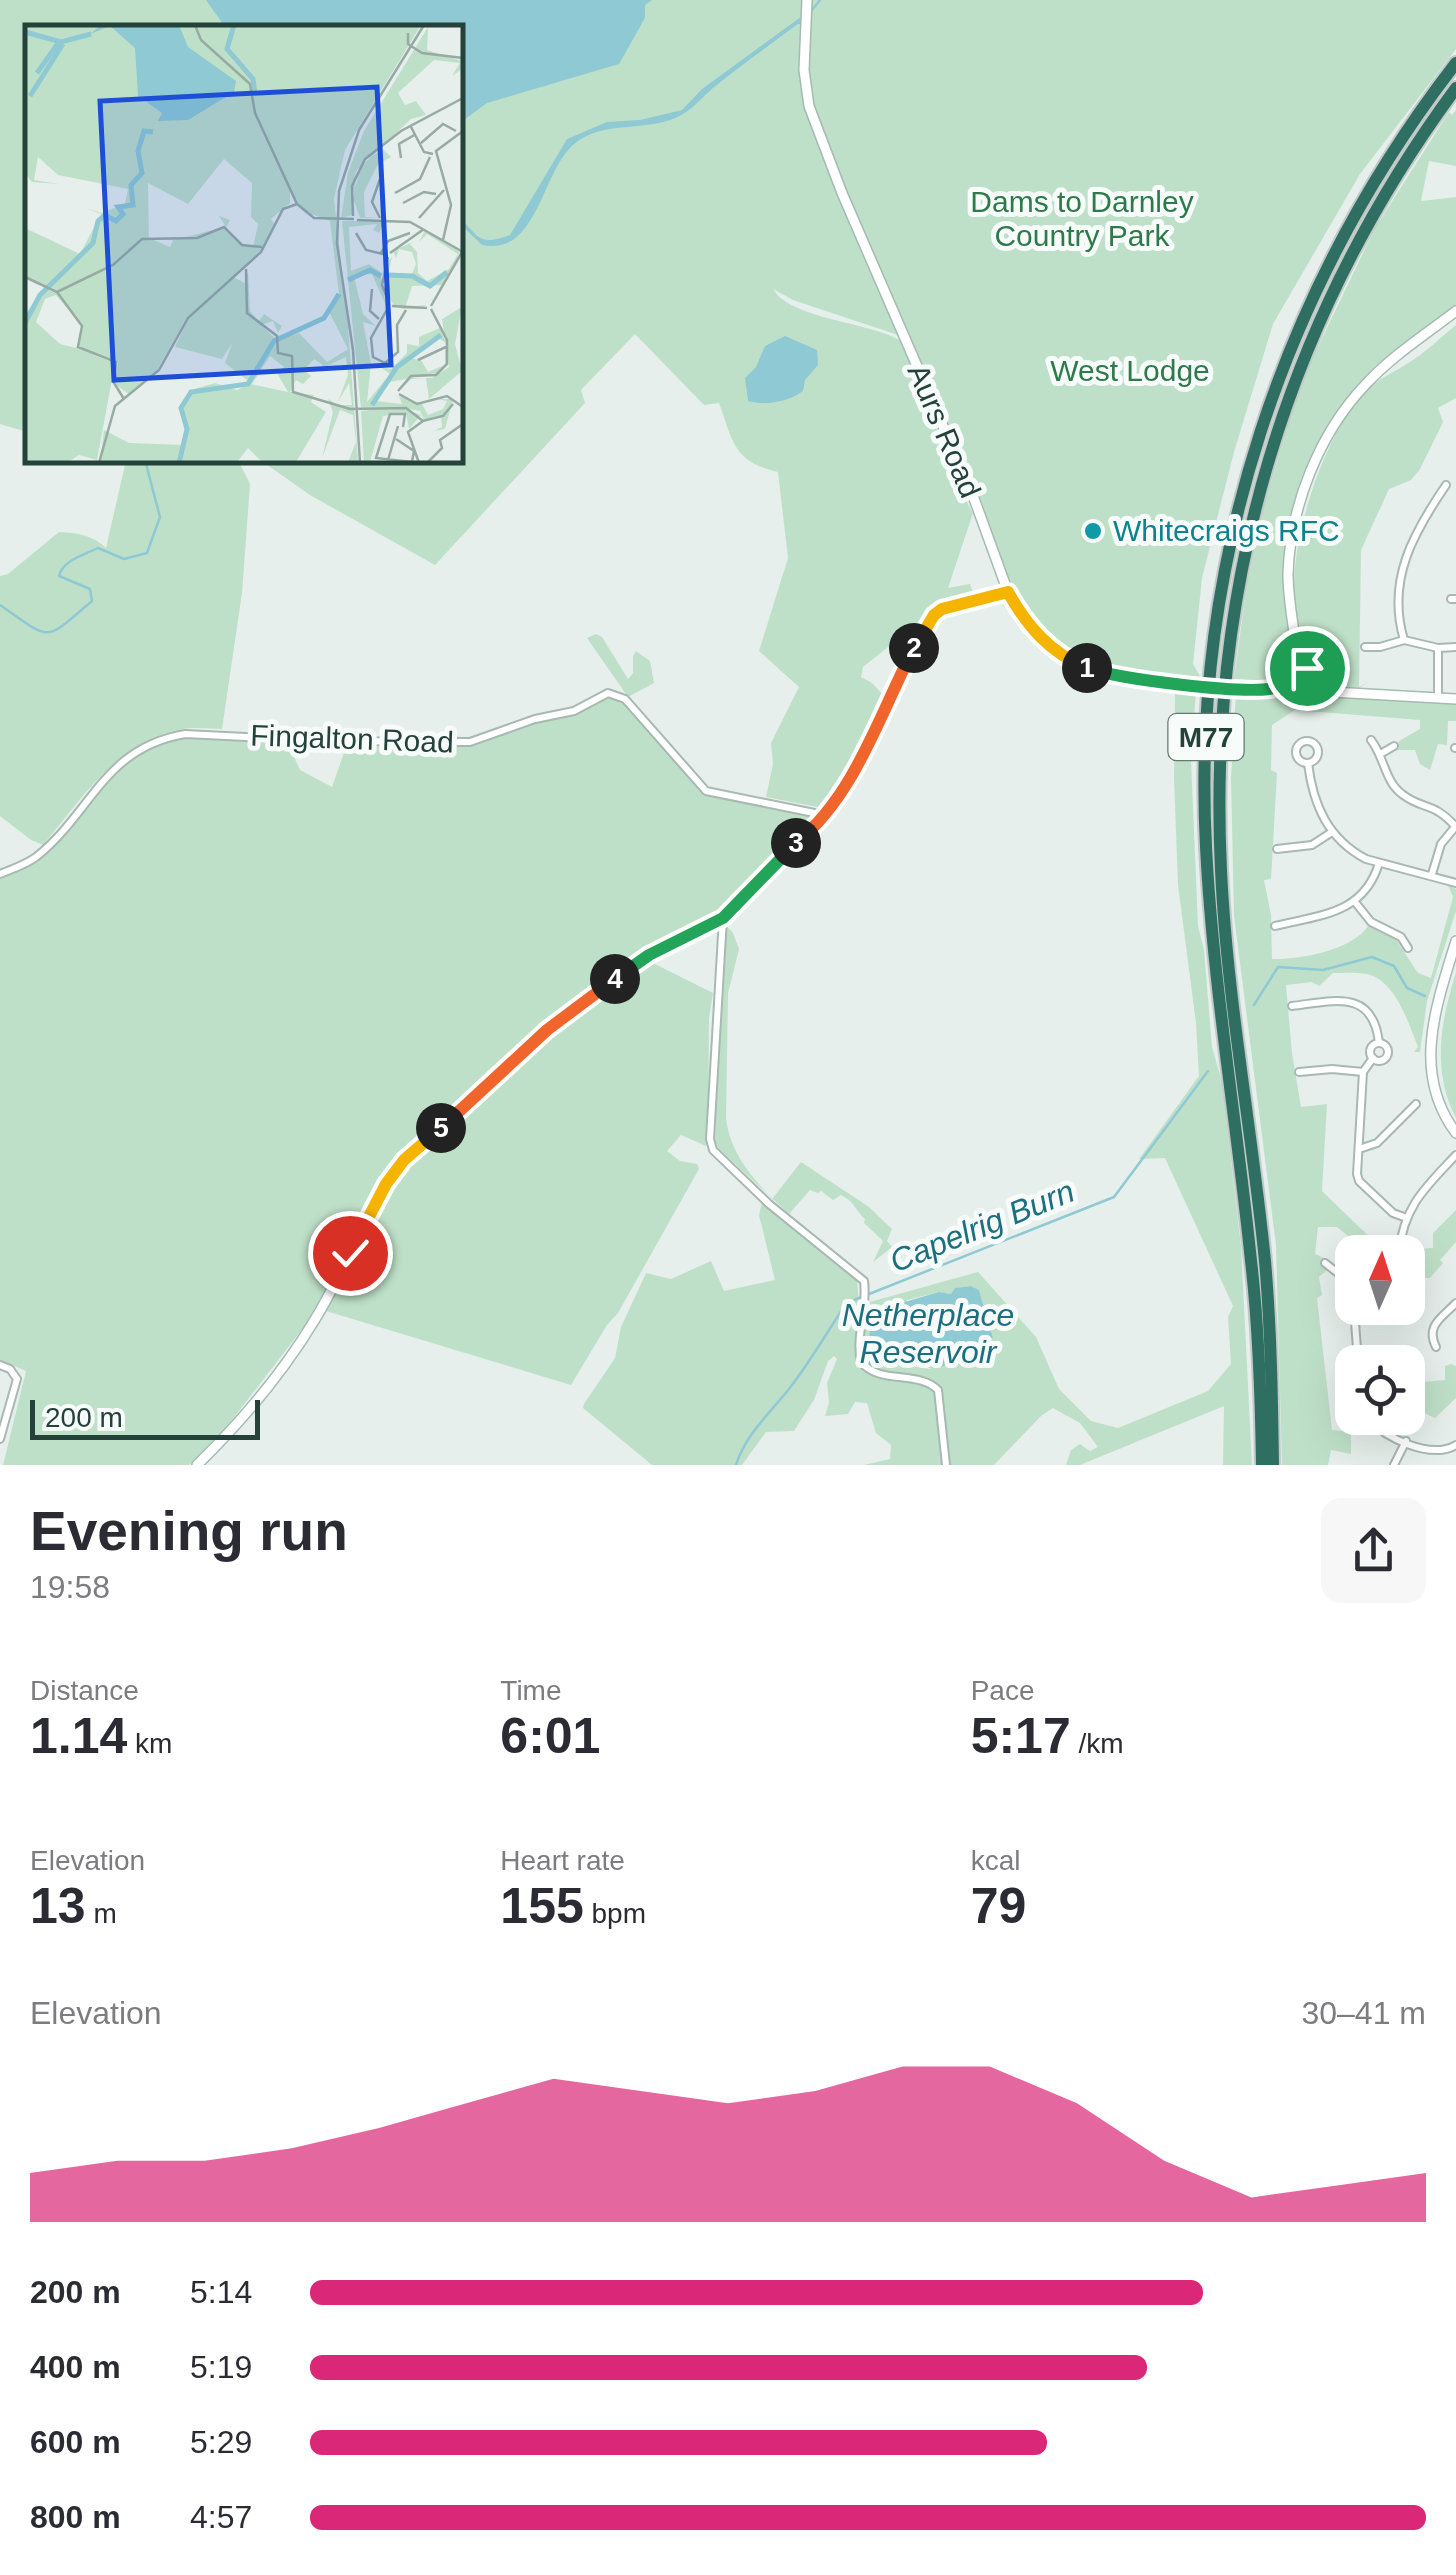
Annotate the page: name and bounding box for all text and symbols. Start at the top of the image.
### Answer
inset map [25,25,462,462]
park label: Dams to Darnley Country Park [970,185,1194,252]
park label: West Lodge [1050,354,1210,387]
street label: Aurs Road [902,359,987,502]
place label: Whitecraigs RFC [1113,514,1340,547]
marker: Whitecraigs RFC [1082,520,1104,542]
pin: 2 [889,623,939,673]
pin [1265,626,1350,711]
text: 2 [906,632,922,663]
icon: arrive [1280,641,1335,696]
pin: 1 [1062,643,1112,693]
text: 1 [1079,652,1095,683]
road number: M77 [1168,714,1244,760]
street label: Fingalton Road [250,718,454,759]
pin: 3 [771,818,821,868]
text: 3 [788,827,804,858]
pin: 4 [590,954,640,1004]
text: 4 [607,963,623,994]
pin: 5 [416,1103,466,1153]
text: 5 [433,1112,449,1143]
water label: Capelrig Burn [885,1173,1079,1279]
pin [308,1211,393,1296]
icon: check [323,1226,378,1281]
north arrow [1335,1235,1425,1325]
map controls [1335,1235,1425,1435]
water label: Netherplace Reservoir [842,1297,1014,1370]
button: locate [1335,1345,1425,1435]
scale bar [30,1395,260,1440]
text: 200 m [45,1402,123,1433]
button: share [1321,1498,1426,1603]
text: Evening run [30,1500,348,1562]
text: 19:58 [30,1569,110,1605]
text: Distance [30,1675,139,1706]
text: Time [500,1675,562,1706]
text: Pace [971,1675,1034,1706]
text: 1.14 [30,1708,127,1764]
text: 6:01 [500,1708,600,1764]
text: 5:17 [971,1708,1071,1764]
text: km [127,1728,172,1759]
text: /km [1071,1728,1124,1759]
text: Elevation [30,1845,145,1876]
text: Heart rate [500,1845,625,1876]
text: kcal [971,1845,1020,1876]
text: 13 [30,1878,86,1934]
text: 155 [500,1878,584,1934]
text: 79 [971,1878,1026,1934]
text: m [86,1898,117,1929]
text: bpm [584,1898,646,1929]
text: Elevation [30,1995,162,2031]
text: 30–41 m [1301,1995,1426,2031]
text: 200 m [30,2274,121,2310]
text: 5:14 [190,2274,252,2310]
text: 400 m [30,2349,121,2385]
text: 5:19 [190,2349,252,2385]
text: 600 m [30,2424,121,2460]
text: 5:29 [190,2424,252,2460]
text: 800 m [30,2499,121,2535]
text: 4:57 [190,2499,252,2535]

